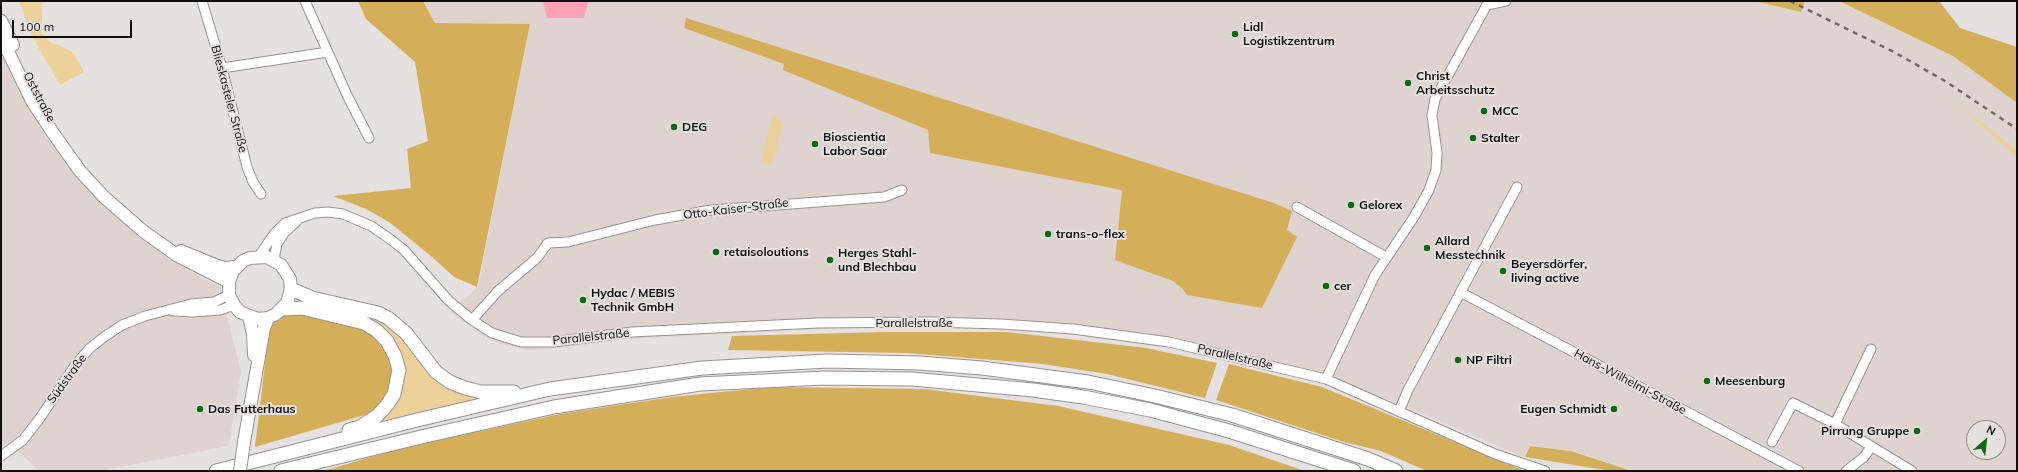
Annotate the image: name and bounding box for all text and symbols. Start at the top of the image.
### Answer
scale bar [14,12,134,38]
text: 100 m [19,19,54,34]
place label: Lidl Logistikzentrum [1243,20,1335,48]
marker: Lidl Logistikzentrum [1230,29,1240,39]
street label: Blieskasteler Straße [208,44,250,154]
street label: Oststraße [20,69,58,125]
place label: Christ Arbeitsschutz [1416,69,1495,97]
marker: Christ Arbeitsschutz [1403,78,1413,88]
place label: MCC [1492,104,1519,118]
marker: MCC [1479,106,1489,116]
place label: DEG [682,120,707,134]
marker: DEG [669,122,679,132]
place label: Bioscientia Labor Saar [823,130,887,158]
place label: Stalter [1481,131,1520,145]
marker: Stalter [1468,133,1478,143]
marker: Bioscientia Labor Saar [810,139,820,149]
street label: Otto-Kaiser-Straße [683,195,789,223]
place label: Gelorex [1359,198,1402,212]
marker: Gelorex [1346,200,1356,210]
place label: trans-o-flex [1056,227,1125,241]
marker: trans-o-flex [1043,229,1053,239]
place label: Allard Messtechnik [1435,234,1505,262]
marker: Allard Messtechnik [1422,243,1432,253]
place label: retaisoloutions [724,245,809,259]
place label: Herges Stahl- und Blechbau [838,246,917,274]
marker: retaisoloutions [711,247,721,257]
marker: Herges Stahl- und Blechbau [825,255,835,265]
place label: Beyersdörfer, living active [1511,257,1587,285]
marker: Beyersdörfer, living active [1498,266,1508,276]
place label: cer [1334,279,1351,293]
marker: cer [1321,281,1331,291]
place label: Hydac / MEBIS Technik GmbH [591,286,675,314]
marker: Hydac / MEBIS Technik GmbH [578,295,588,305]
street label: Parallelstraße [875,316,953,330]
street label: Parallelstraße [552,326,630,348]
street label: Parallelstraße [1196,341,1274,373]
street label: Hans-Wilhelmi-Straße [1571,346,1689,418]
street label: Südstraße [44,352,90,406]
place label: NP Filtri [1466,353,1512,367]
marker: NP Filtri [1453,355,1463,365]
place label: Meesenburg [1715,374,1785,388]
marker: Meesenburg [1702,376,1712,386]
place label: Das Futterhaus [208,402,296,416]
place label: Eugen Schmidt [1520,402,1606,416]
marker: Das Futterhaus [195,404,205,414]
marker: Eugen Schmidt [1609,404,1619,414]
north arrow [1966,420,2006,460]
text: N [1984,422,1998,438]
place label: Pirrung Gruppe [1821,424,1909,438]
marker: Pirrung Gruppe [1912,426,1922,436]

